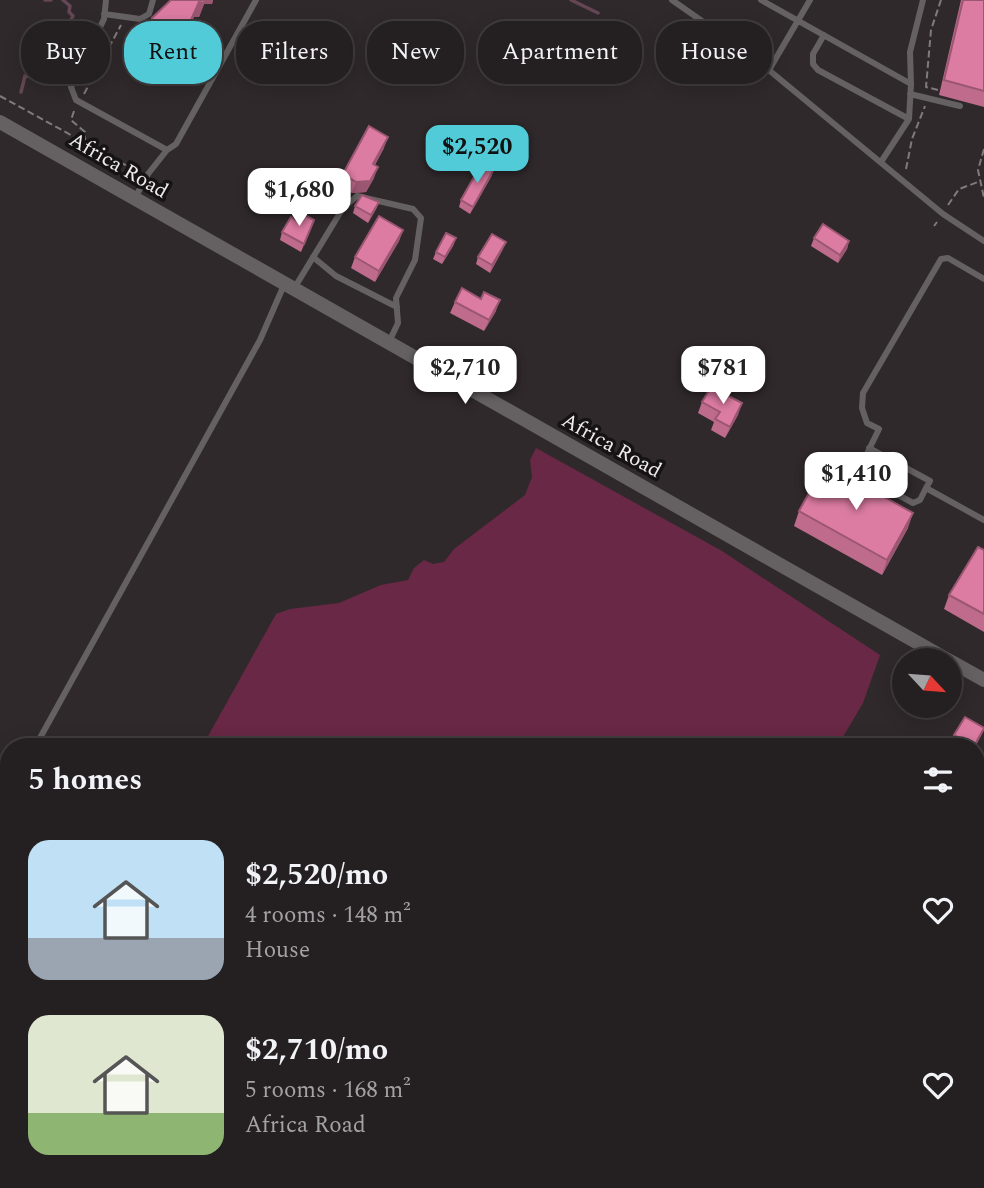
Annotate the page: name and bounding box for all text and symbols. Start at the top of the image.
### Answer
chip: Buy [21,21,110,84]
chip: Rent [124,21,222,84]
chip: Filters [236,21,353,84]
chip: New [367,21,464,84]
chip: Apartment [478,21,642,84]
chip: House [656,21,772,84]
street label: Africa Road [63,124,174,207]
pin: $2,520 [420,125,534,185]
text: $2,520 [442,130,512,165]
pin: $1,680 [242,168,356,228]
text: $1,680 [264,173,334,208]
pin: $2,710 [408,346,522,406]
pin: $781 [682,346,764,406]
text: $2,710 [430,351,500,386]
text: $781 [697,351,749,386]
street label: Africa Road [556,405,668,487]
pin: $1,410 [799,452,913,512]
text: $1,410 [821,457,891,492]
north arrow [892,648,962,718]
map controls [892,648,962,718]
text: 5 homes [28,757,142,803]
icon: filters [919,761,957,799]
text: $2,520/mo [245,852,388,898]
icon: home [84,868,168,952]
icon: heart [919,891,957,929]
text: 4 rooms · 148 m² [245,898,411,933]
text: House [245,933,310,968]
text: $2,710/mo [245,1027,388,1073]
icon: home [84,1043,168,1127]
icon: heart [919,1066,957,1104]
text: 5 rooms · 168 m² [245,1073,411,1108]
text: Africa Road [245,1108,366,1143]

